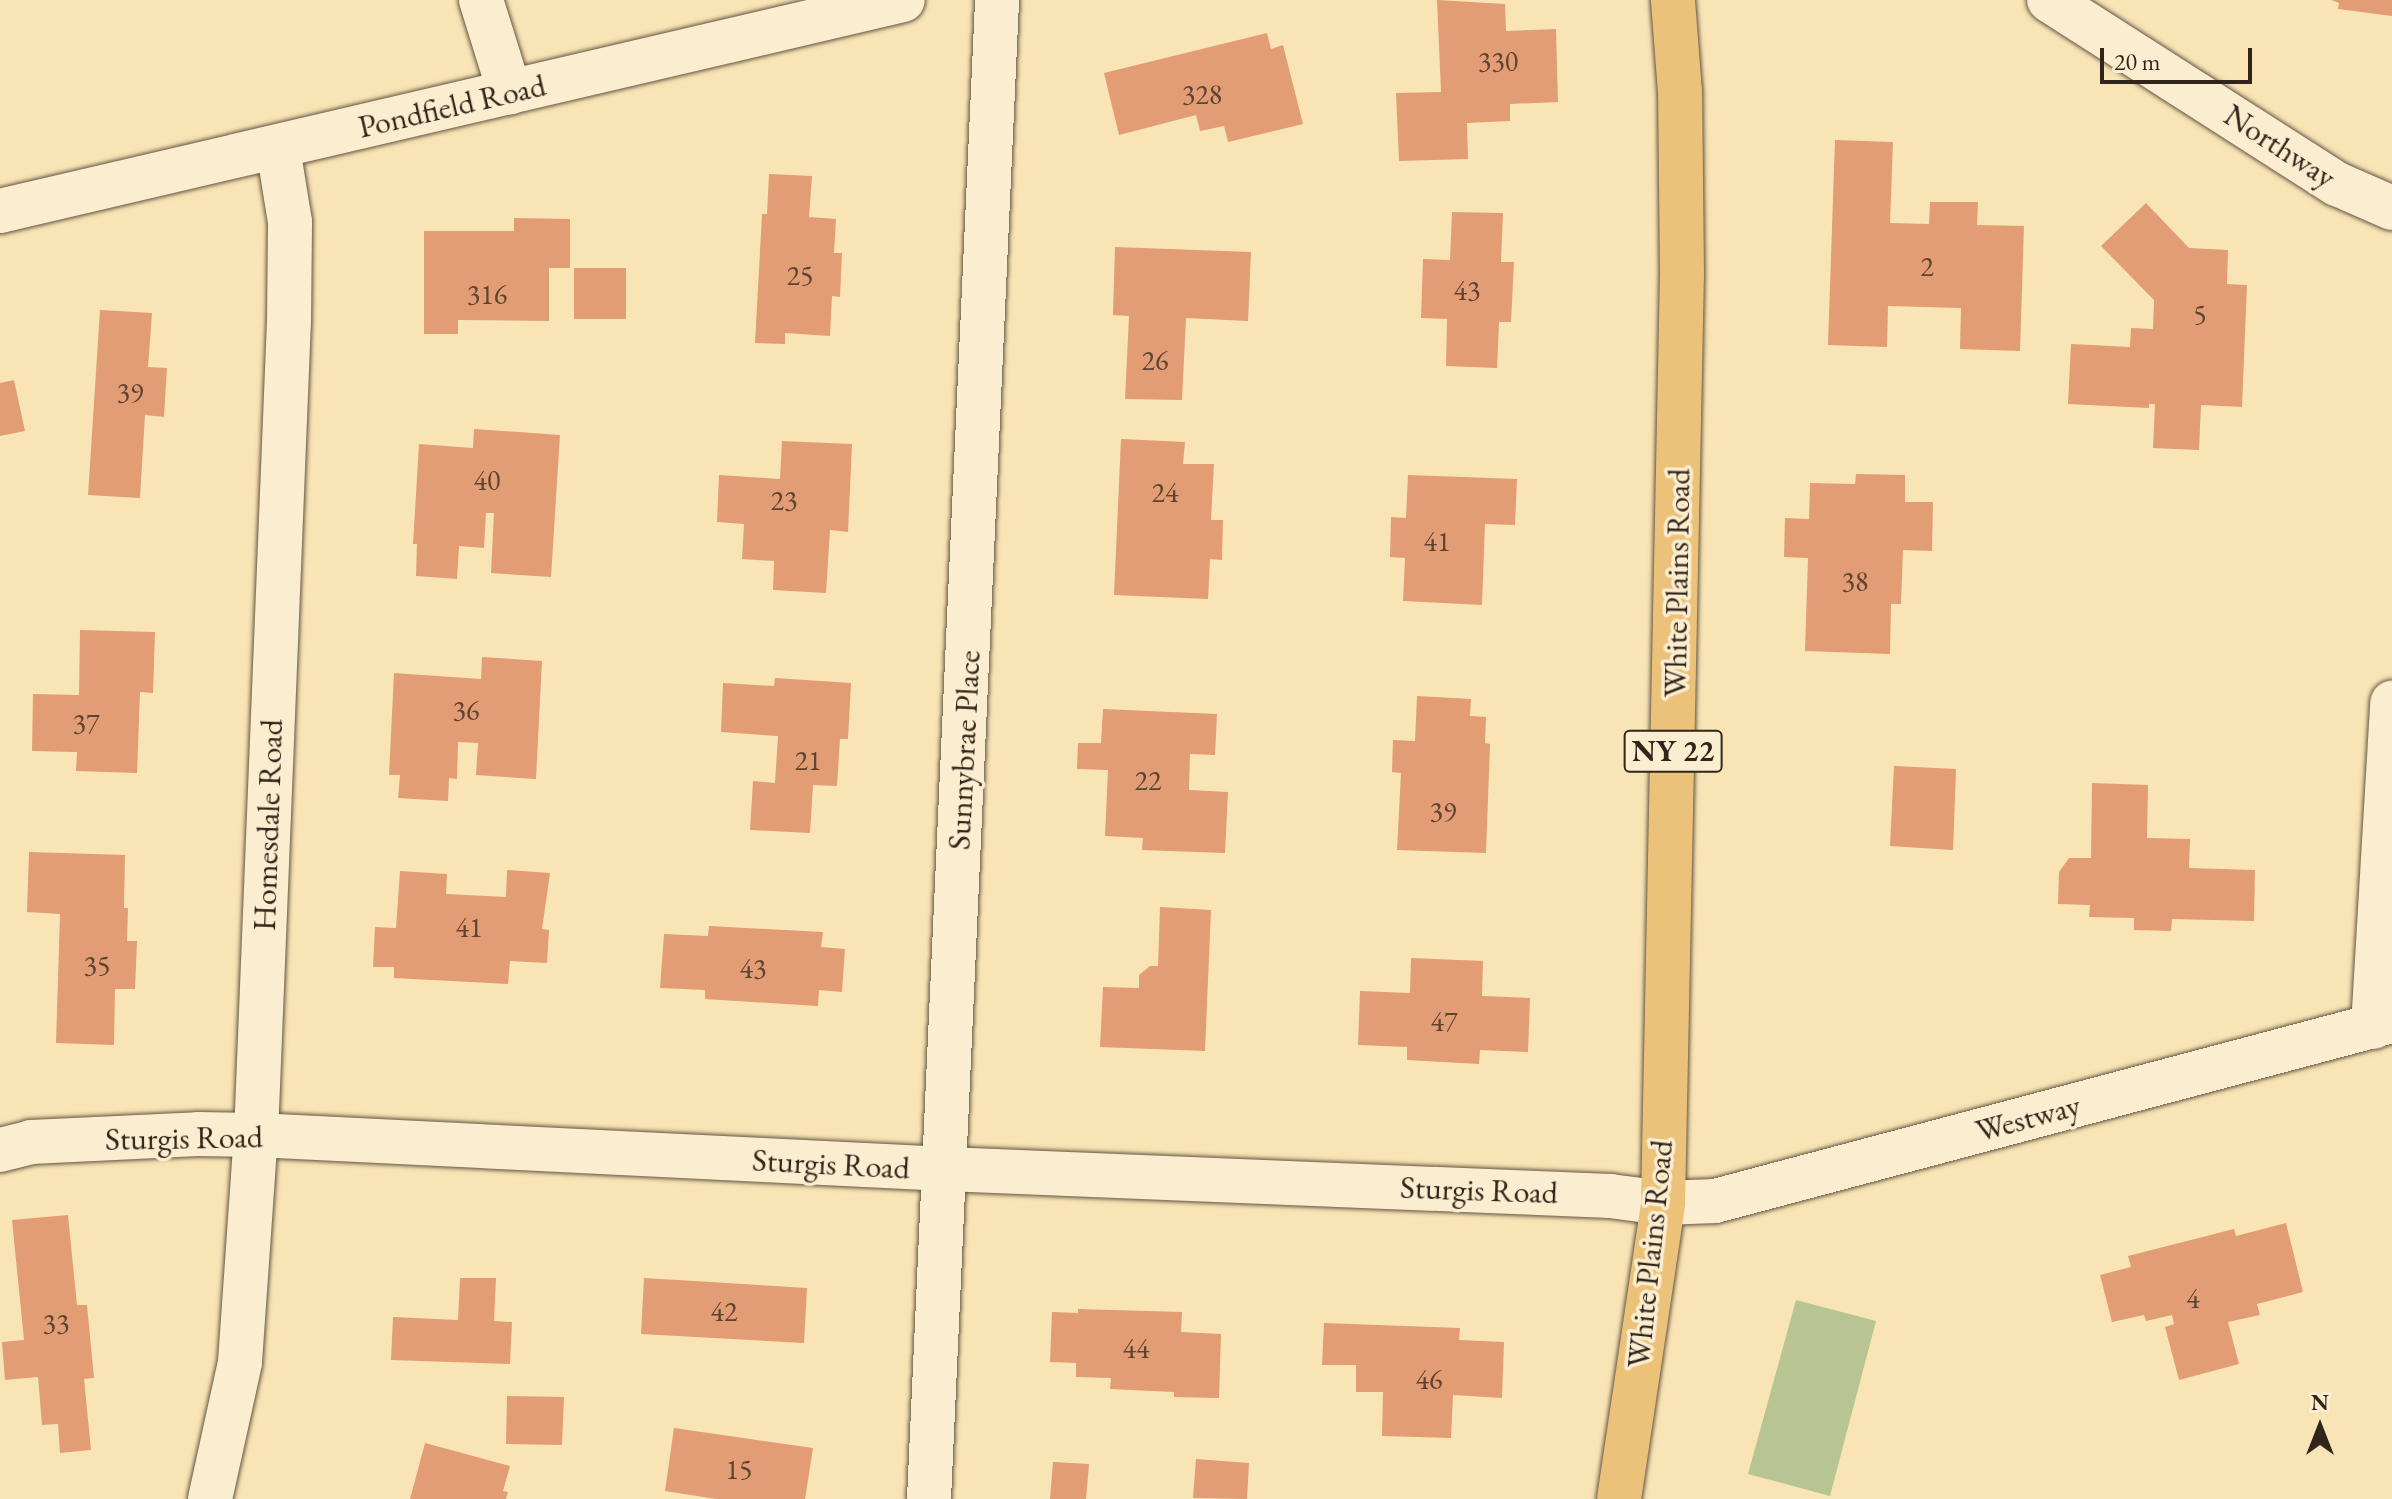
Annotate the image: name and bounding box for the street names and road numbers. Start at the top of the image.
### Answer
street label: Pondfield Road [354,66,550,146]
street label: Northway [2217,96,2343,196]
street label: White Plains Road [1656,468,1698,698]
street label: Sunnybrae Place [940,649,988,851]
street label: Homesdale Road [245,718,291,932]
road number: NY 22 [1623,725,1723,777]
street label: Westway [1971,1086,2085,1150]
street label: Sturgis Road [105,1117,263,1159]
street label: White Plains Road [1619,1138,1681,1370]
street label: Sturgis Road [751,1141,911,1187]
street label: Sturgis Road [1399,1168,1559,1212]

